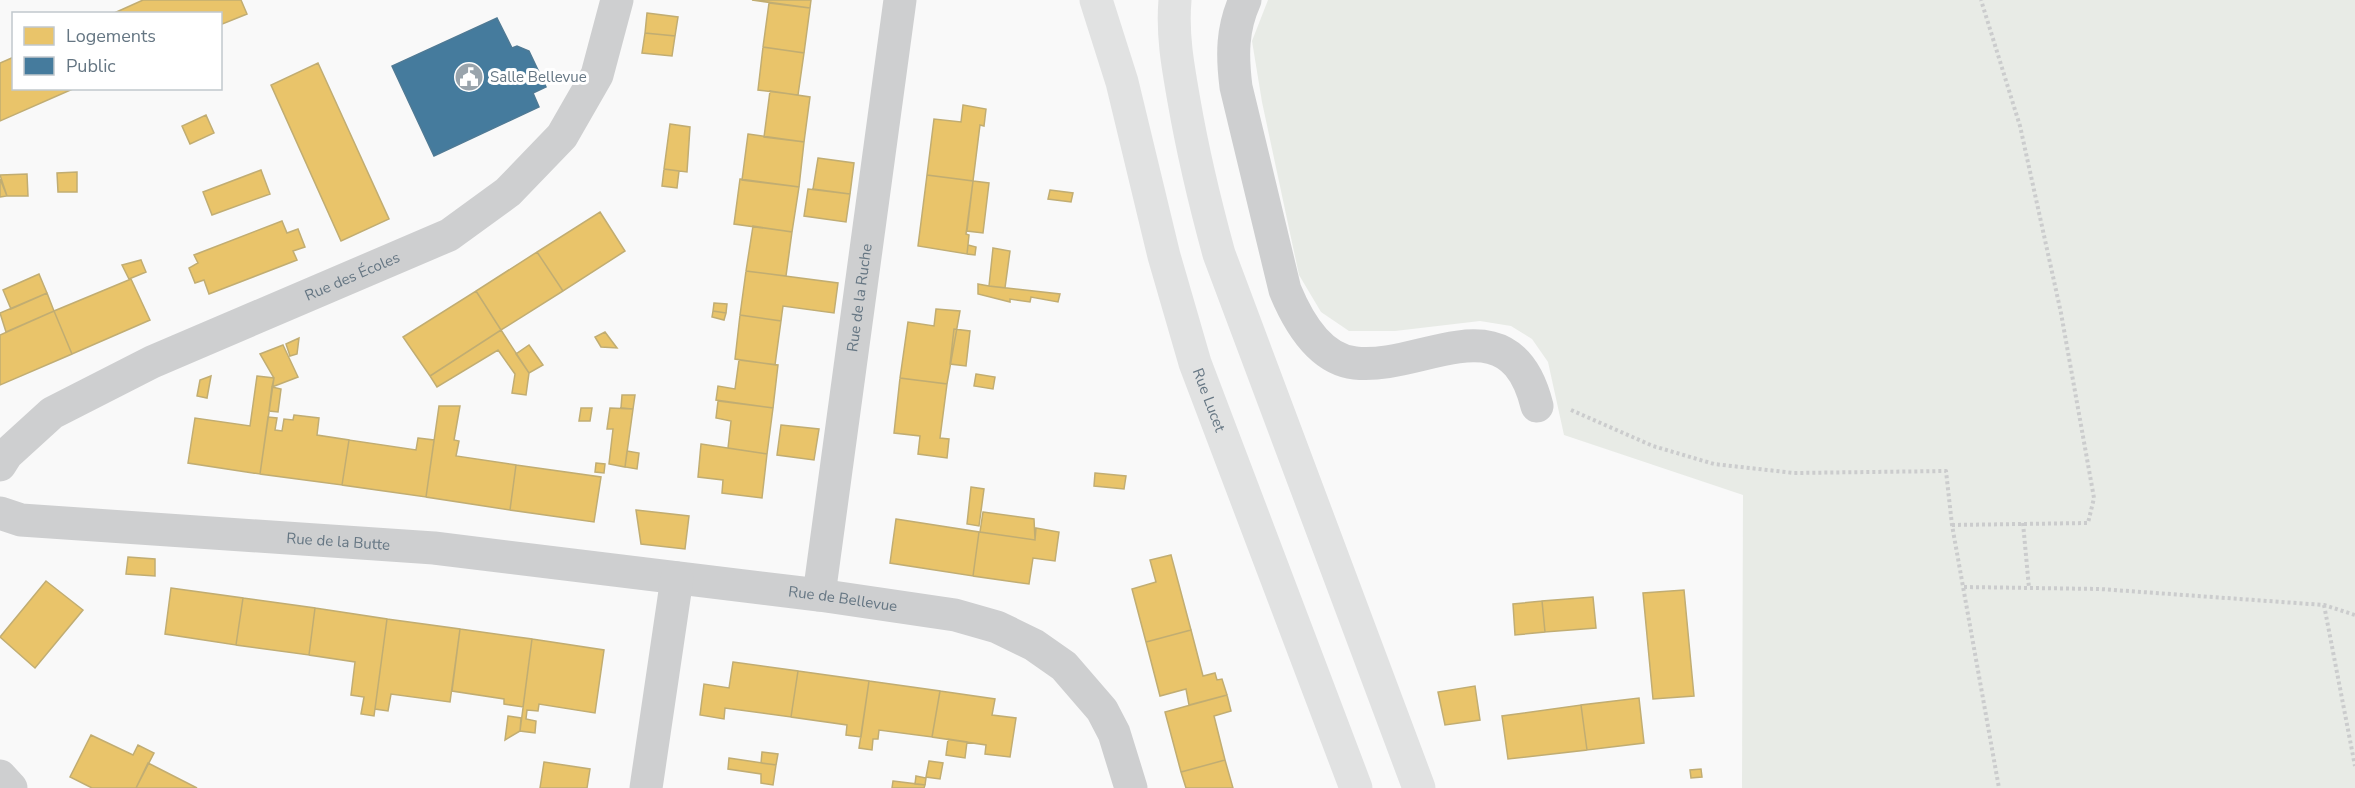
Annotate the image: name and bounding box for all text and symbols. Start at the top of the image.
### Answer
legend [12,12,222,90]
text: Logements [66,24,156,48]
text: Public [66,54,116,78]
public building icon: Salle Bellevue [453,61,485,93]
place label: Salle Bellevue [490,67,587,87]
street label: Rue de la Ruche [842,242,877,353]
street label: Rue des Écoles [302,247,403,306]
street label: Rue Lucet [1188,365,1230,435]
street label: Rue de la Butte [286,528,391,555]
street label: Rue de Bellevue [787,581,899,616]

